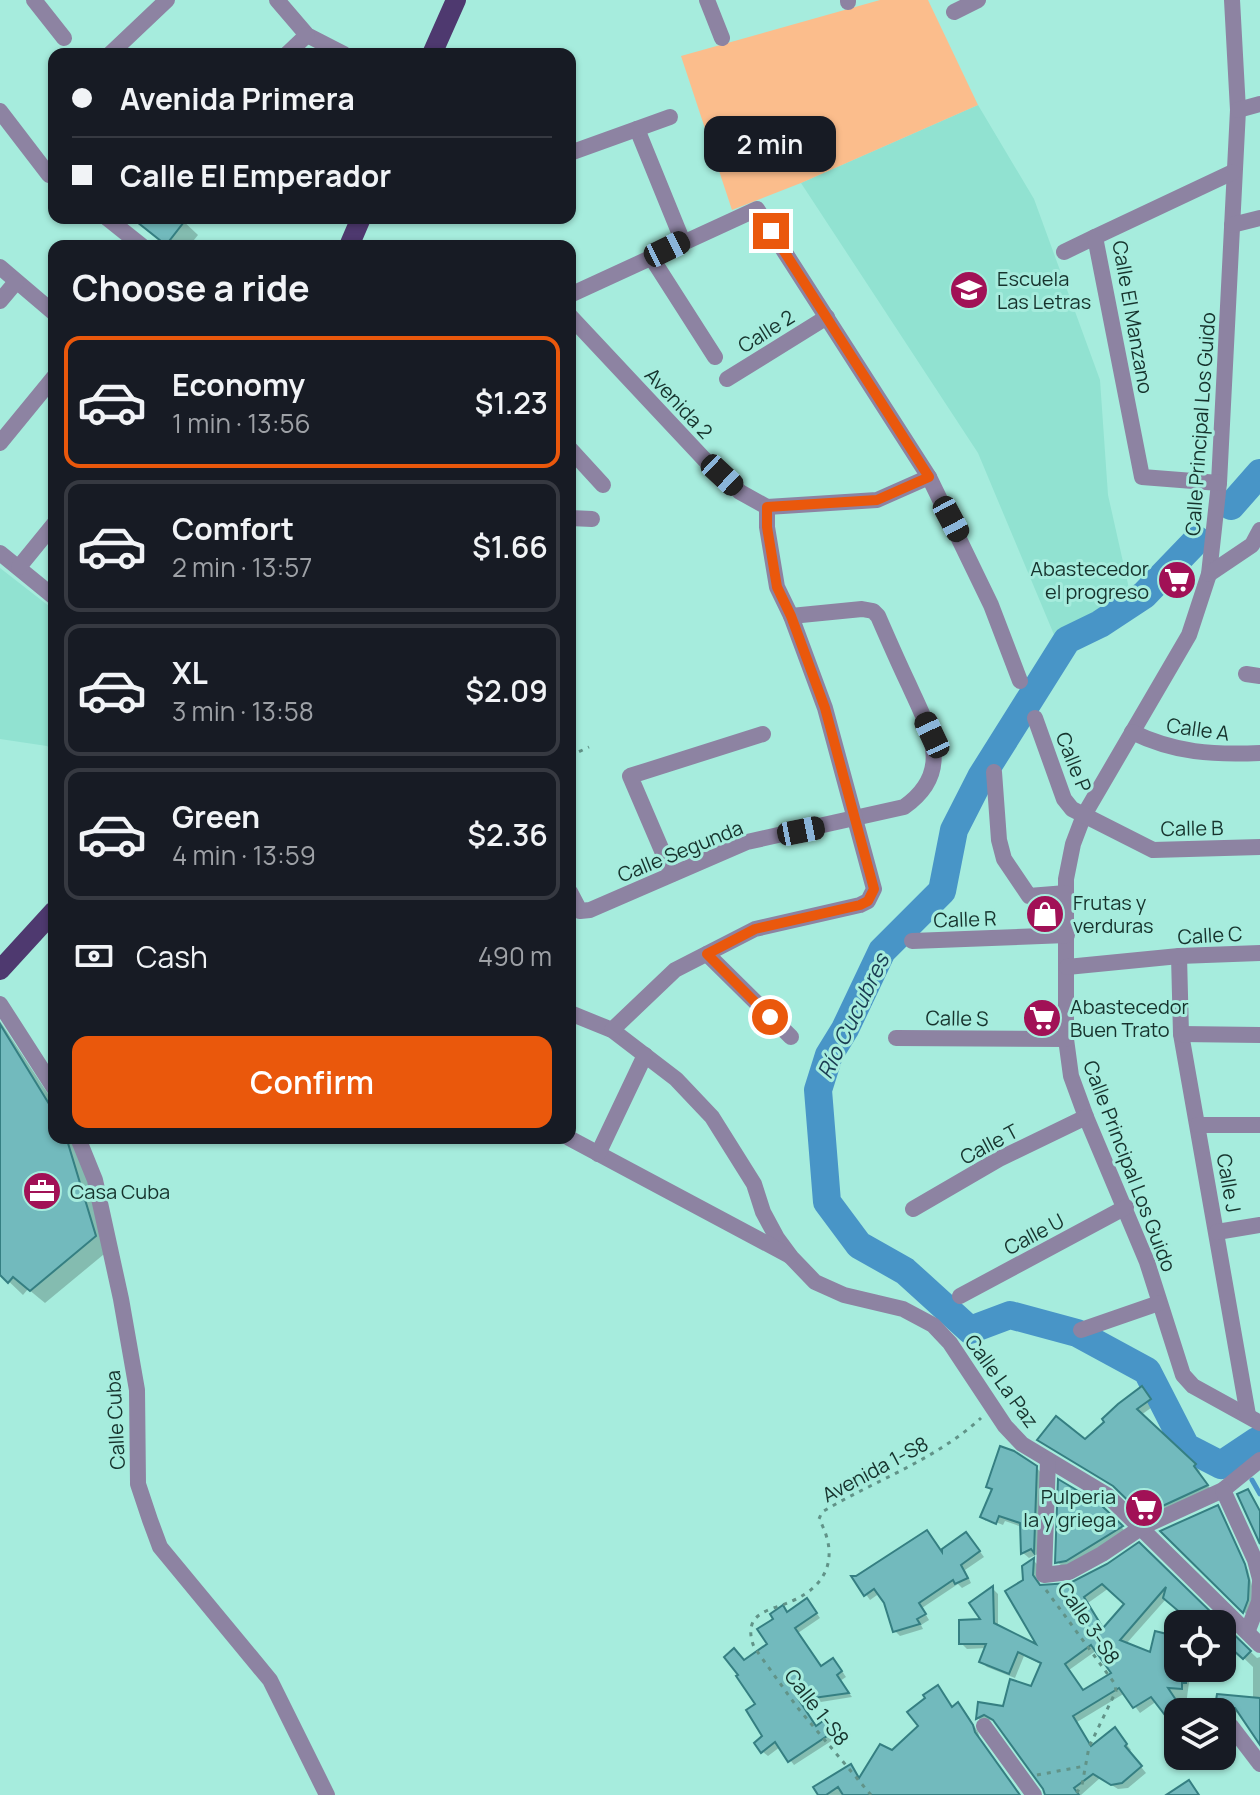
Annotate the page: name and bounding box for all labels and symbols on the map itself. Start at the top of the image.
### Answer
callout: 2 min [705,115,837,171]
route end [753,213,789,249]
car [640,228,694,270]
street label: Calle El Manzano [1106,238,1160,396]
place label: Escuela Las Letras [997,265,1091,315]
school or university icon: Escuela Las Letras [948,269,990,311]
street label: Calle 2 [733,303,799,359]
street label: Calle Principal Los Guido [1179,311,1221,537]
street label: Avenida 2 [639,362,719,444]
car [696,450,748,500]
car [929,492,973,546]
place label: Abastecedor el progreso [1030,555,1149,605]
supermarket icon: Abastecedor el progreso [1156,559,1198,601]
car [911,708,953,762]
street label: Calle A [1165,711,1231,747]
street label: Calle P [1050,728,1098,796]
street label: Calle Segunda [613,814,747,888]
street label: Calle B [1160,814,1224,842]
car [775,815,827,847]
place label: Frutas y verduras [1073,889,1154,939]
shop icon: Frutas y verduras [1024,893,1066,935]
street label: Calle R [933,904,997,934]
street label: Calle C [1177,920,1243,950]
water label: Río Cucubres [810,947,897,1084]
place label: Abastecedor Buen Trato [1070,993,1189,1043]
supermarket icon: Abastecedor Buen Trato [1021,997,1063,1039]
route start [752,999,788,1035]
street label: Calle S [925,1004,989,1032]
street label: Calle Principal Los Guido [1077,1057,1183,1276]
street label: Calle T [955,1117,1023,1171]
street label: Calle J [1211,1151,1247,1215]
office icon: Casa Cuba [21,1170,63,1212]
place label: Casa Cuba [70,1178,170,1205]
street label: Calle U [999,1207,1069,1261]
street label: Calle La Paz [959,1329,1045,1433]
street label: Calle Cuba [99,1370,131,1470]
street label: Avenida 1-S8 [817,1430,933,1508]
place label: Pulperia la y griega [1023,1483,1116,1533]
supermarket icon: Pulperia la y griega [1123,1487,1165,1529]
street label: Calle 3-S8 [1052,1577,1126,1669]
street label: Calle 1-S8 [778,1663,856,1751]

